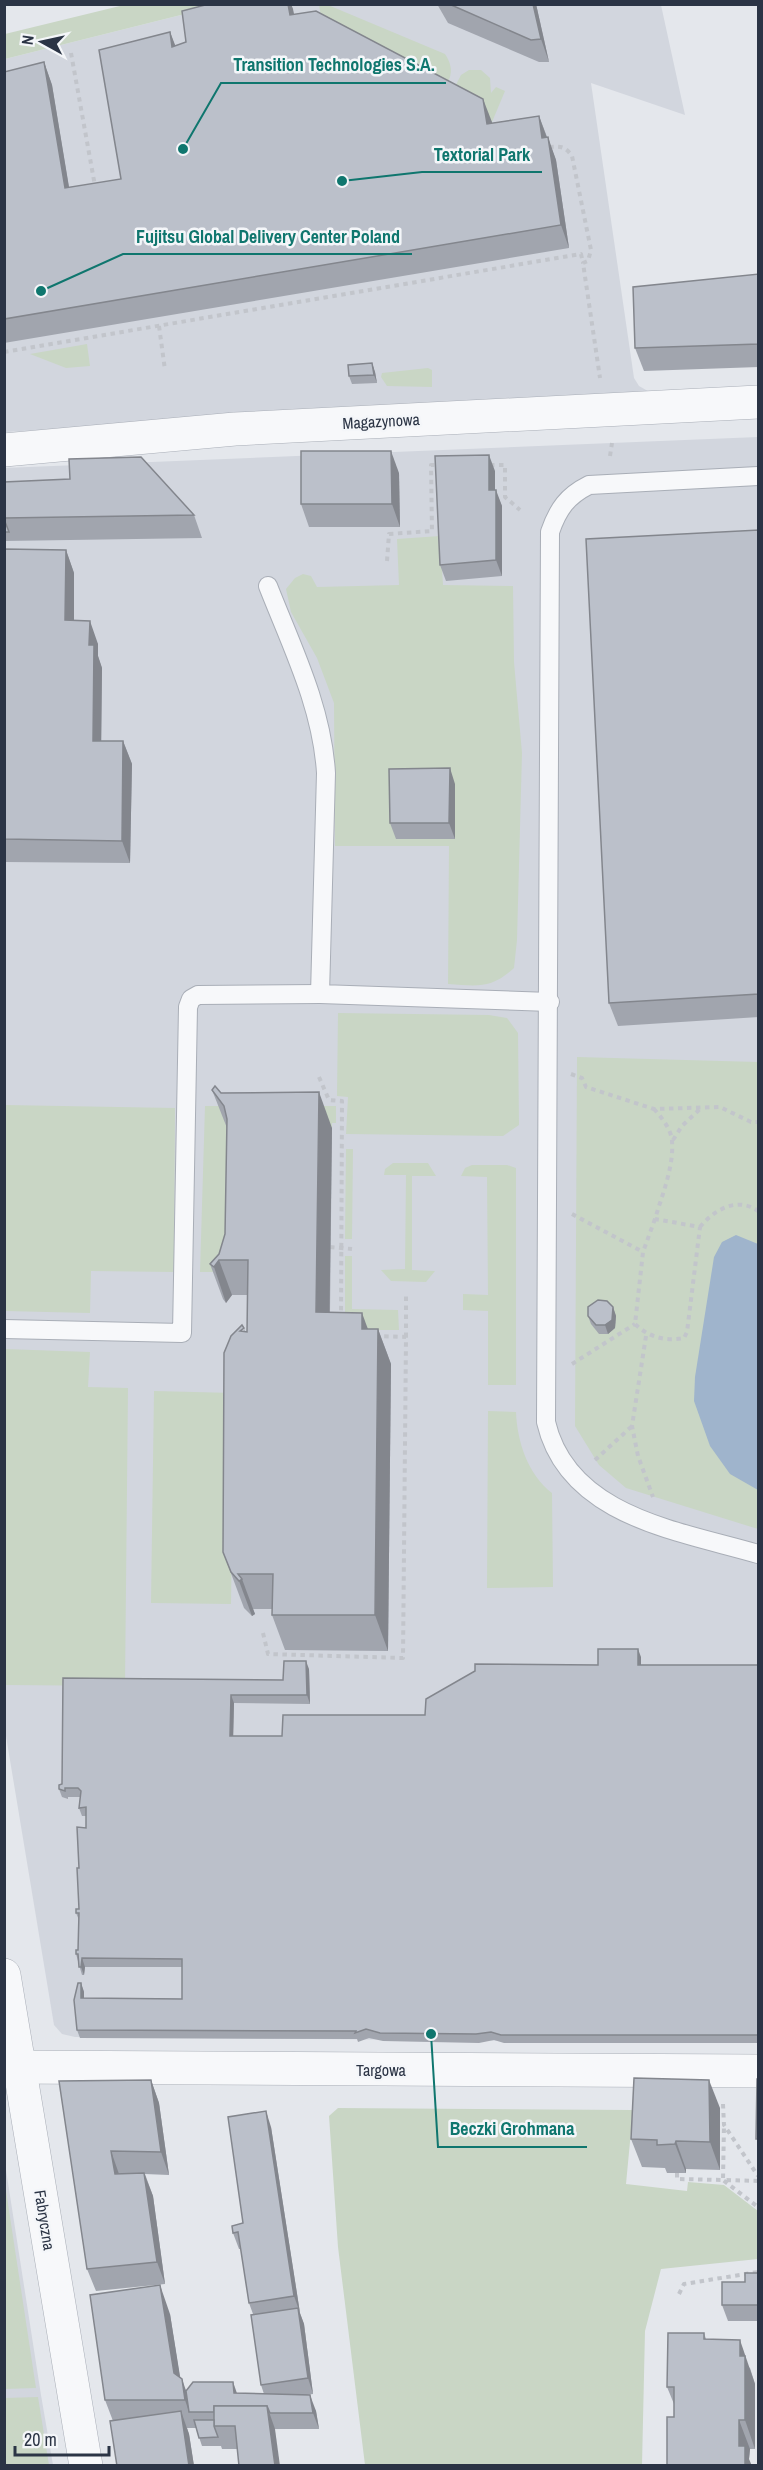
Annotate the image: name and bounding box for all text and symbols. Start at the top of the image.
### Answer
north arrow [12,12,72,72]
text: N [16,34,39,46]
callout: Transition Technologies S.A. [221,47,446,83]
text: Transition Technologies S.A. [233,52,435,77]
callout: Textorial Park [422,136,542,172]
text: Textorial Park [434,142,531,167]
callout: Fujitsu Global Delivery Center Poland [123,218,412,254]
text: Fujitsu Global Delivery Center Poland [136,224,400,249]
street label: Magazynowa [342,408,421,434]
street label: Targowa [356,2059,407,2081]
callout: Beczki Grohmana [438,2111,587,2147]
text: Beczki Grohmana [450,2116,575,2141]
street label: Fabryczna [29,2188,61,2252]
scale bar [15,2419,110,2457]
text: 20 m [24,2427,57,2452]

